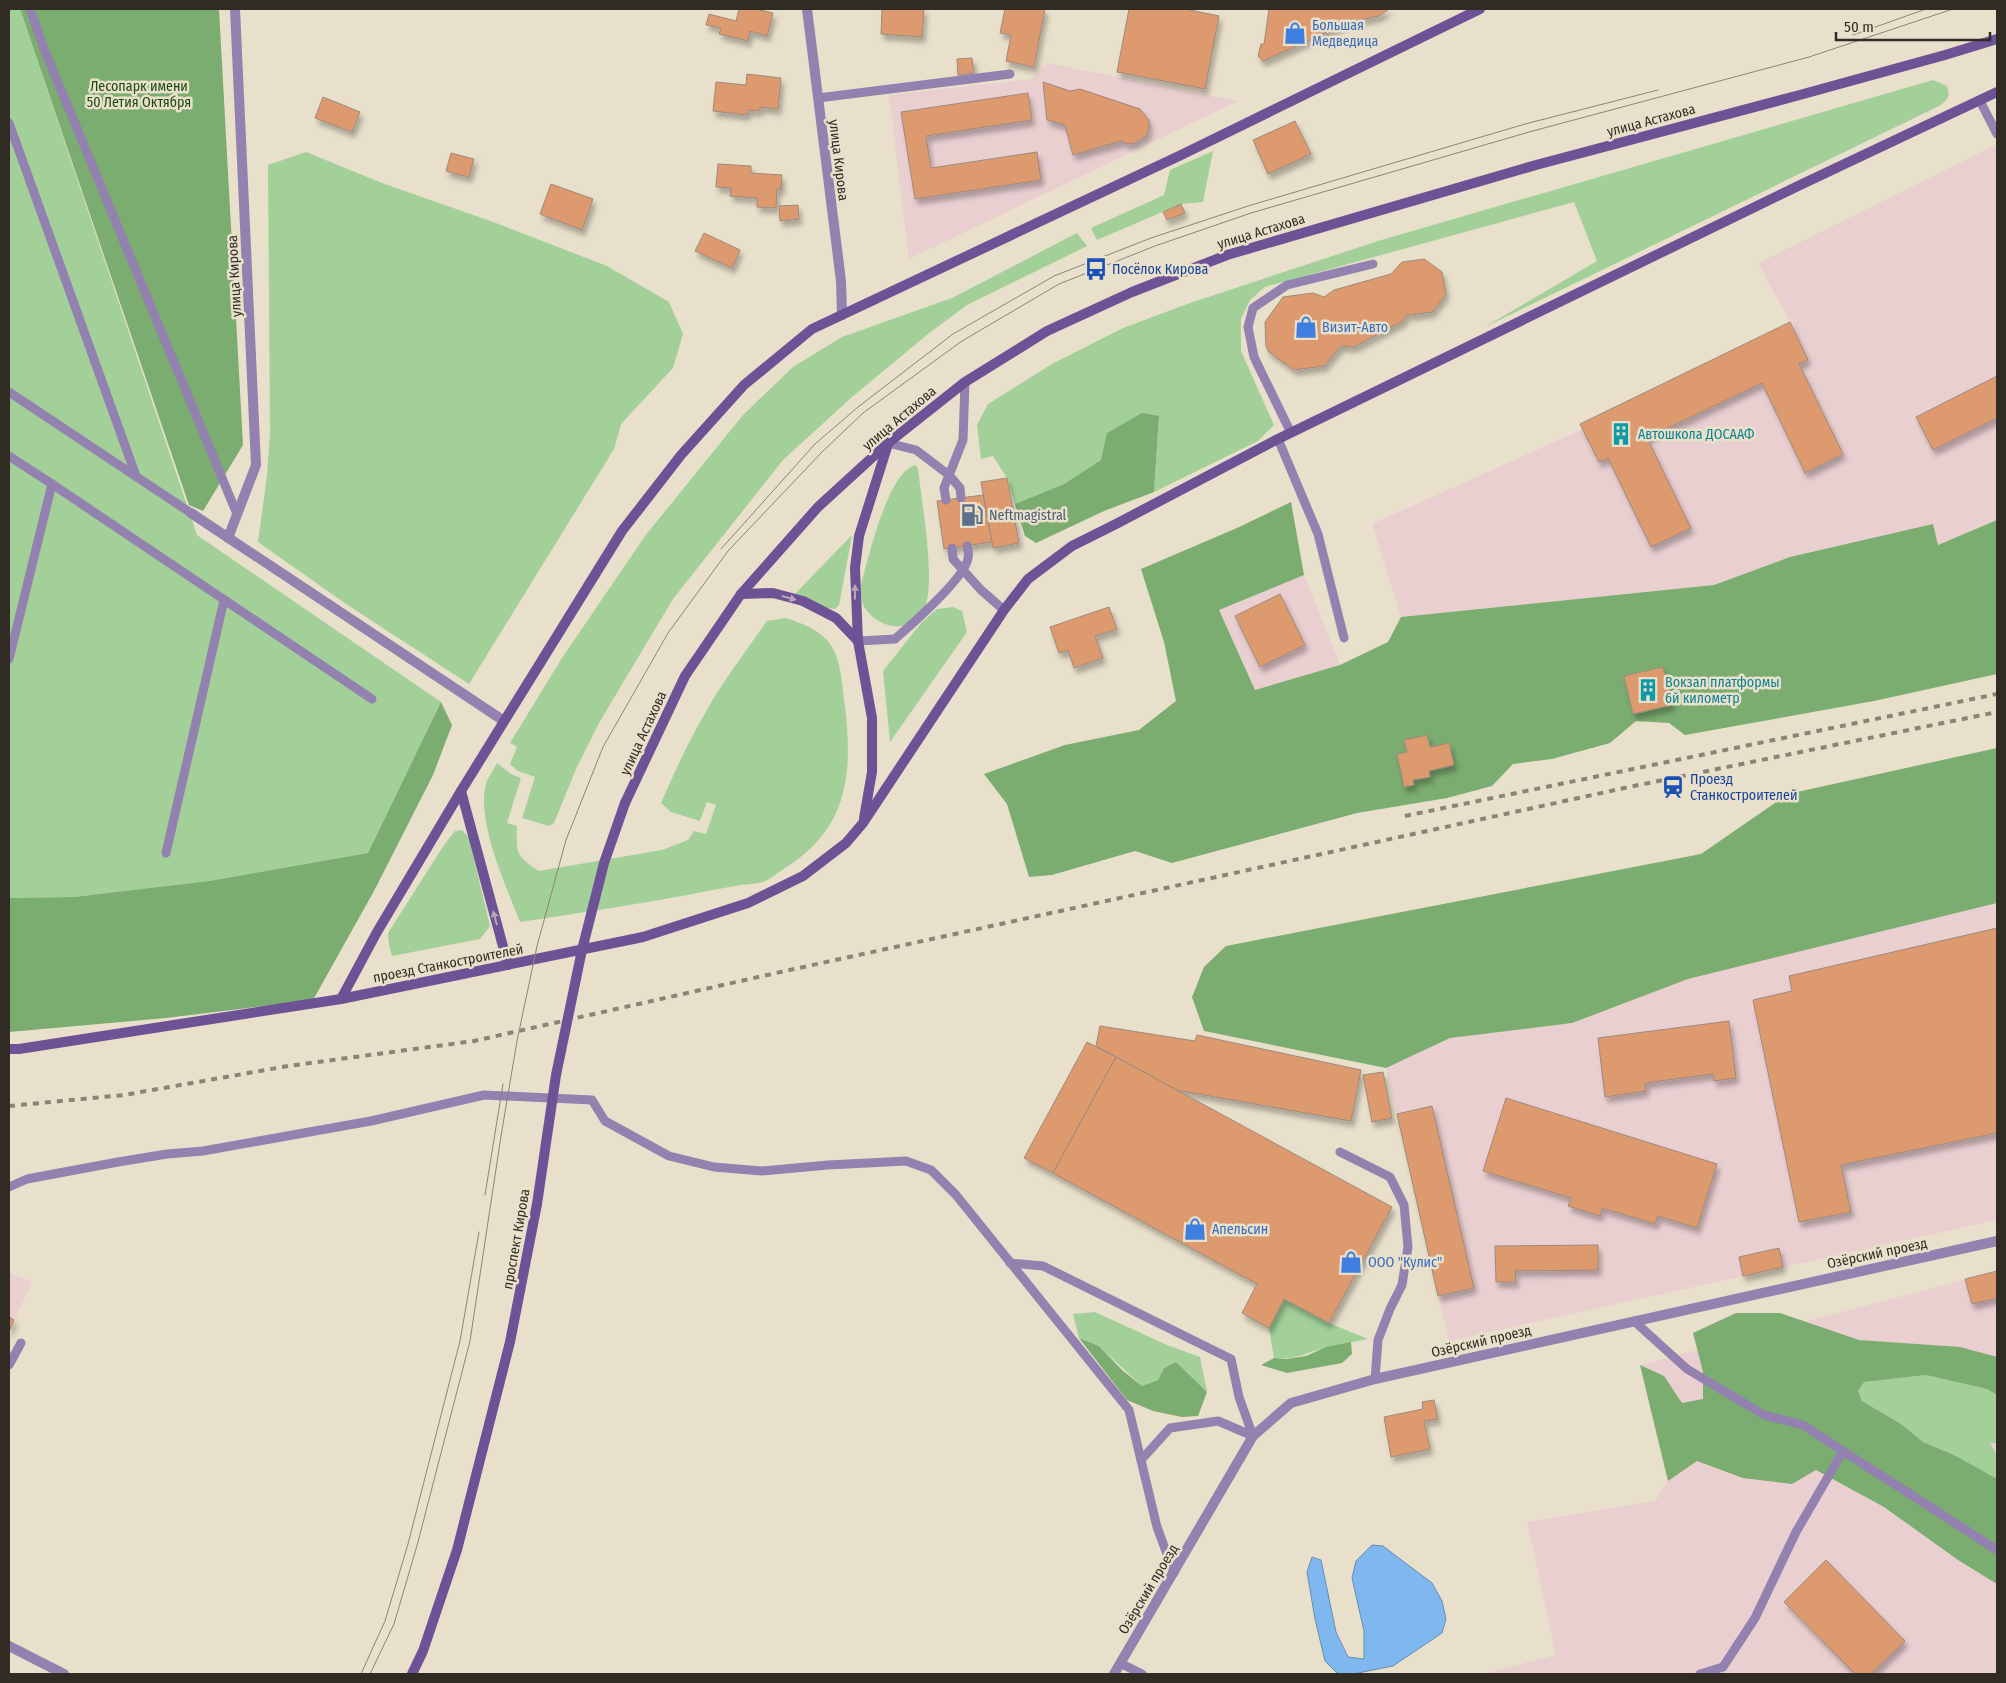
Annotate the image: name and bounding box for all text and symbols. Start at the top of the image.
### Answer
scale bar [1836,10,1990,42]
place label: Большая Медведица [1312,17,1379,50]
text: 50 m [1844,18,1874,36]
shop icon: Большая Медведица [1282,20,1308,46]
park label: Лесопарк имени 50 Летия Октября [87,78,191,111]
street label: улица Астахова [1605,100,1697,140]
street label: улица Кирова [825,118,852,202]
street label: улица Астахова [1215,210,1307,253]
street label: улица Кирова [224,234,245,317]
bus stop icon: Посёлок Кирова [1083,256,1109,282]
place label: Посёлок Кирова [1112,261,1208,278]
shop icon: Визит-Авто [1293,314,1319,340]
place label: Визит-Авто [1322,319,1388,336]
street label: улица Астахова [859,383,940,454]
building icon: Автошкола ДОСААФ [1608,421,1634,447]
place label: Автошкола ДОСААФ [1638,426,1754,443]
fuel station icon: Neftmagistral [959,502,985,528]
place label: Neftmagistral [989,507,1067,524]
one-way arrow [851,584,859,600]
one-way arrow [782,594,797,602]
place label: Вокзал платформы 6й километр [1665,674,1779,707]
building icon: Вокзал платформы 6й километр [1635,677,1661,703]
street label: улица Астахова [617,688,670,778]
place label: Проезд Станкостроителей [1690,771,1797,804]
station icon: Проезд Станкостроителей [1660,774,1686,800]
one-way arrow [491,911,499,926]
street label: проезд Станкостроителей [372,941,525,986]
street label: проспект Кирова [499,1187,534,1291]
shop icon: Апельсин [1182,1216,1208,1242]
place label: Апельсин [1212,1221,1268,1238]
street label: Озёрский проезд [1825,1235,1929,1272]
shop icon: ООО "Кулис" [1338,1249,1364,1275]
place label: ООО "Кулис" [1368,1254,1442,1271]
street label: Озёрский проезд [1429,1322,1533,1361]
street label: Озёрский проезд [1115,1541,1182,1637]

